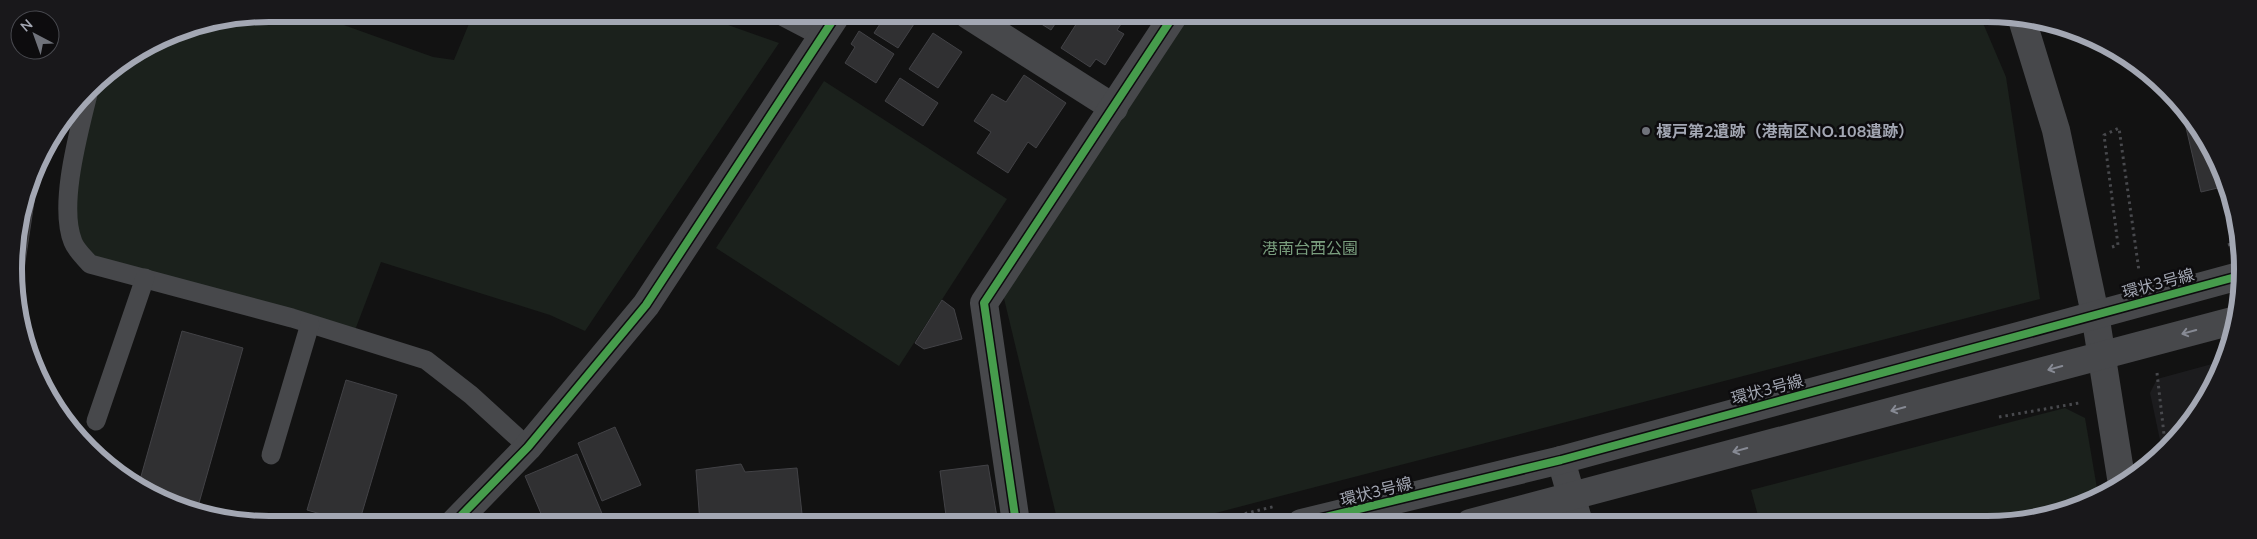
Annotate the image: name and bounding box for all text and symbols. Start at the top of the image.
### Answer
north arrow [10,10,60,60]
text: N [17,15,37,36]
place label: 榎戸第2遺跡（港南区NO.108遺跡） [1656,121,1914,143]
marker: 榎戸第2遺跡（港南区NO.108遺跡） [1640,125,1652,137]
park label: 港南台西公園 [1262,238,1358,260]
street label: 環状3号線 [2120,264,2197,304]
one-way arrow [2181,328,2197,337]
one-way arrow [2047,363,2063,373]
street label: 環状3号線 [1729,370,1806,410]
one-way arrow [1890,405,1906,414]
one-way arrow [1733,446,1749,455]
street label: 環状3号線 [1338,472,1415,512]

